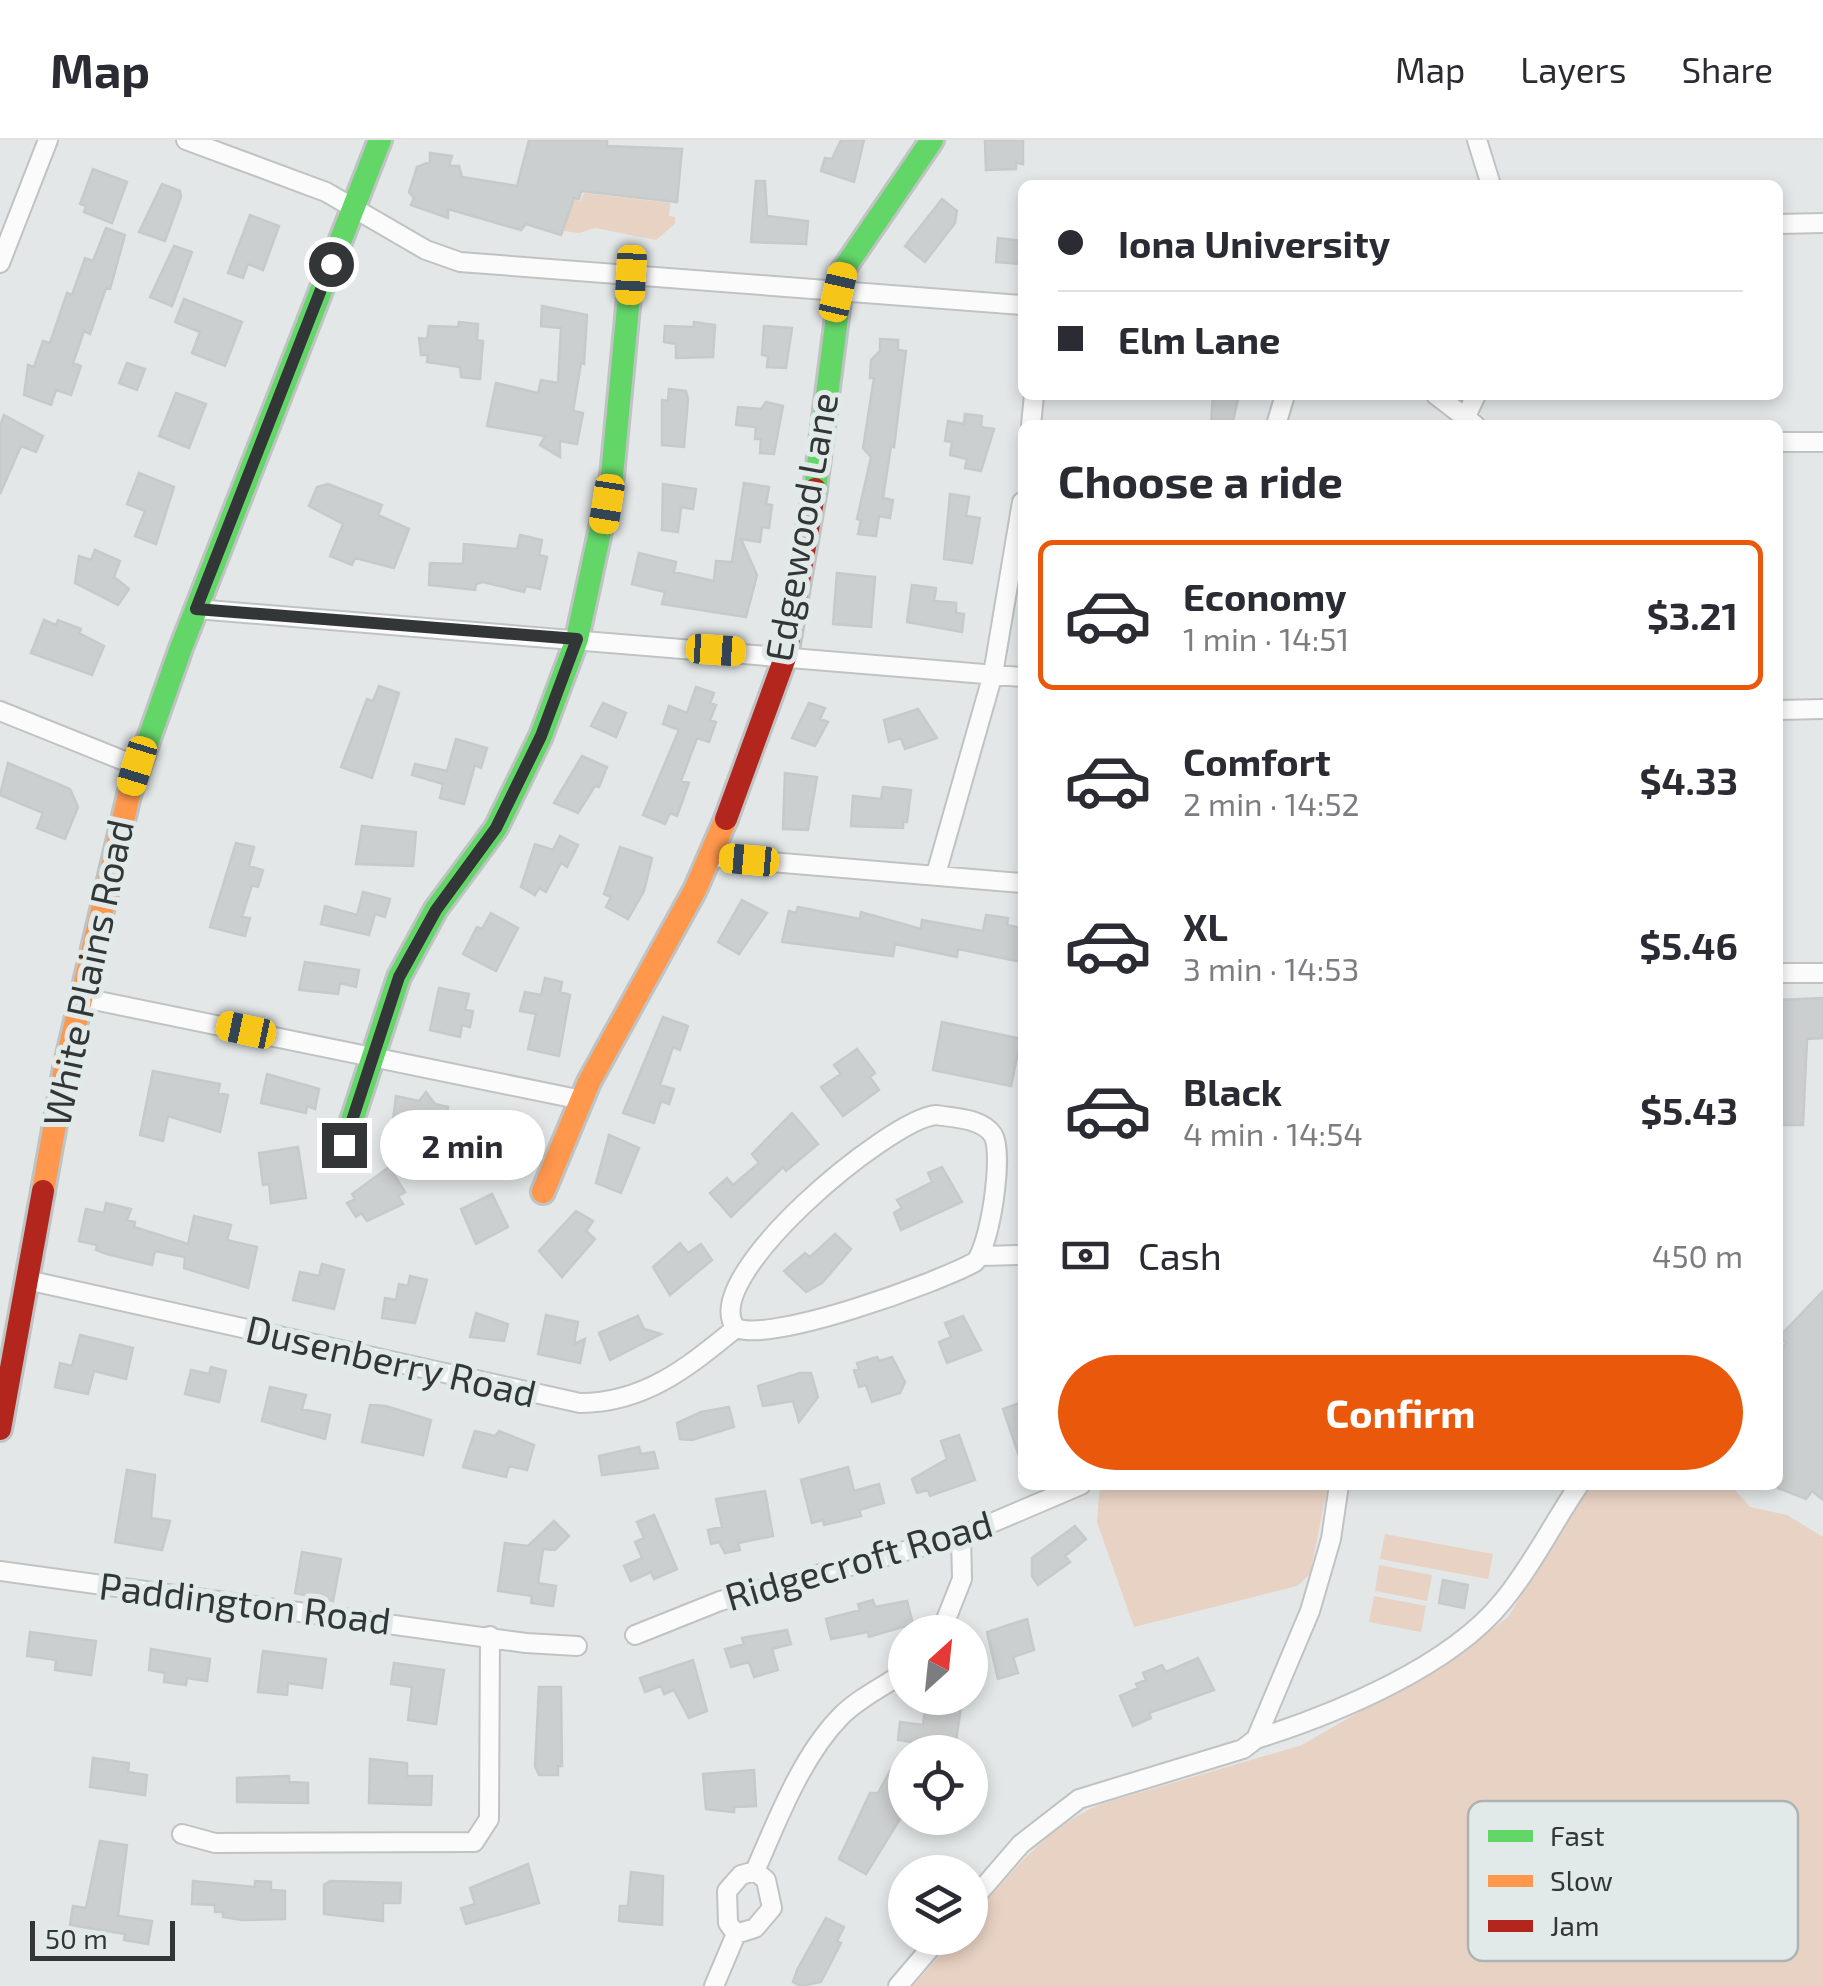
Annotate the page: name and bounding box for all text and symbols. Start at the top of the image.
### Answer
text: Map [50,40,150,98]
text: Map [1395,48,1465,90]
text: Layers [1520,48,1626,90]
text: Share [1681,48,1773,90]
text: Iona University [1118,220,1390,266]
route start [309,242,354,287]
car [614,244,648,306]
car [817,259,859,325]
text: Elm Lane [1118,316,1280,362]
street label: Edgewood Lane [754,389,846,665]
text: Choose a ride [1058,453,1343,507]
car [587,472,627,536]
icon: car [1063,570,1153,660]
text: Economy [1183,573,1347,619]
text: $3.21 [1647,592,1738,638]
text: 1 min · 14:51 [1183,619,1349,657]
car [685,633,747,667]
car [114,733,160,799]
icon: car [1063,735,1153,825]
text: Comfort [1183,738,1331,784]
text: $4.33 [1639,757,1738,803]
text: 2 min · 14:52 [1183,784,1360,822]
street label: White Plains Road [32,815,142,1130]
car [718,842,780,878]
icon: car [1063,900,1153,990]
text: XL [1183,903,1228,949]
text: $5.46 [1639,922,1738,968]
text: 3 min · 14:53 [1183,949,1359,987]
car [214,1009,278,1051]
icon: car [1063,1065,1153,1155]
text: Black [1183,1068,1282,1114]
text: $5.43 [1640,1087,1738,1133]
callout: 2 min [379,1110,544,1180]
text: 4 min · 14:54 [1183,1114,1363,1152]
route end [322,1123,367,1168]
text: 2 min [422,1126,503,1164]
icon: cash [1058,1228,1113,1283]
text: Cash [1138,1232,1222,1278]
text: 450 m [1652,1236,1743,1274]
street label: Dusenberry Road [242,1304,541,1416]
button: Confirm [1058,1355,1743,1470]
street label: Ridgecroft Road [719,1499,997,1619]
street label: Paddington Road [97,1561,394,1643]
north arrow [888,1615,988,1715]
map controls [888,1615,988,1955]
button: locate [888,1735,988,1835]
legend [1468,1801,1798,1961]
text: Fast [1550,1818,1605,1852]
button: layers [888,1855,988,1955]
text: Slow [1550,1863,1613,1897]
text: Jam [1550,1908,1599,1942]
scale bar [30,1916,175,1960]
text: 50 m [45,1921,108,1955]

